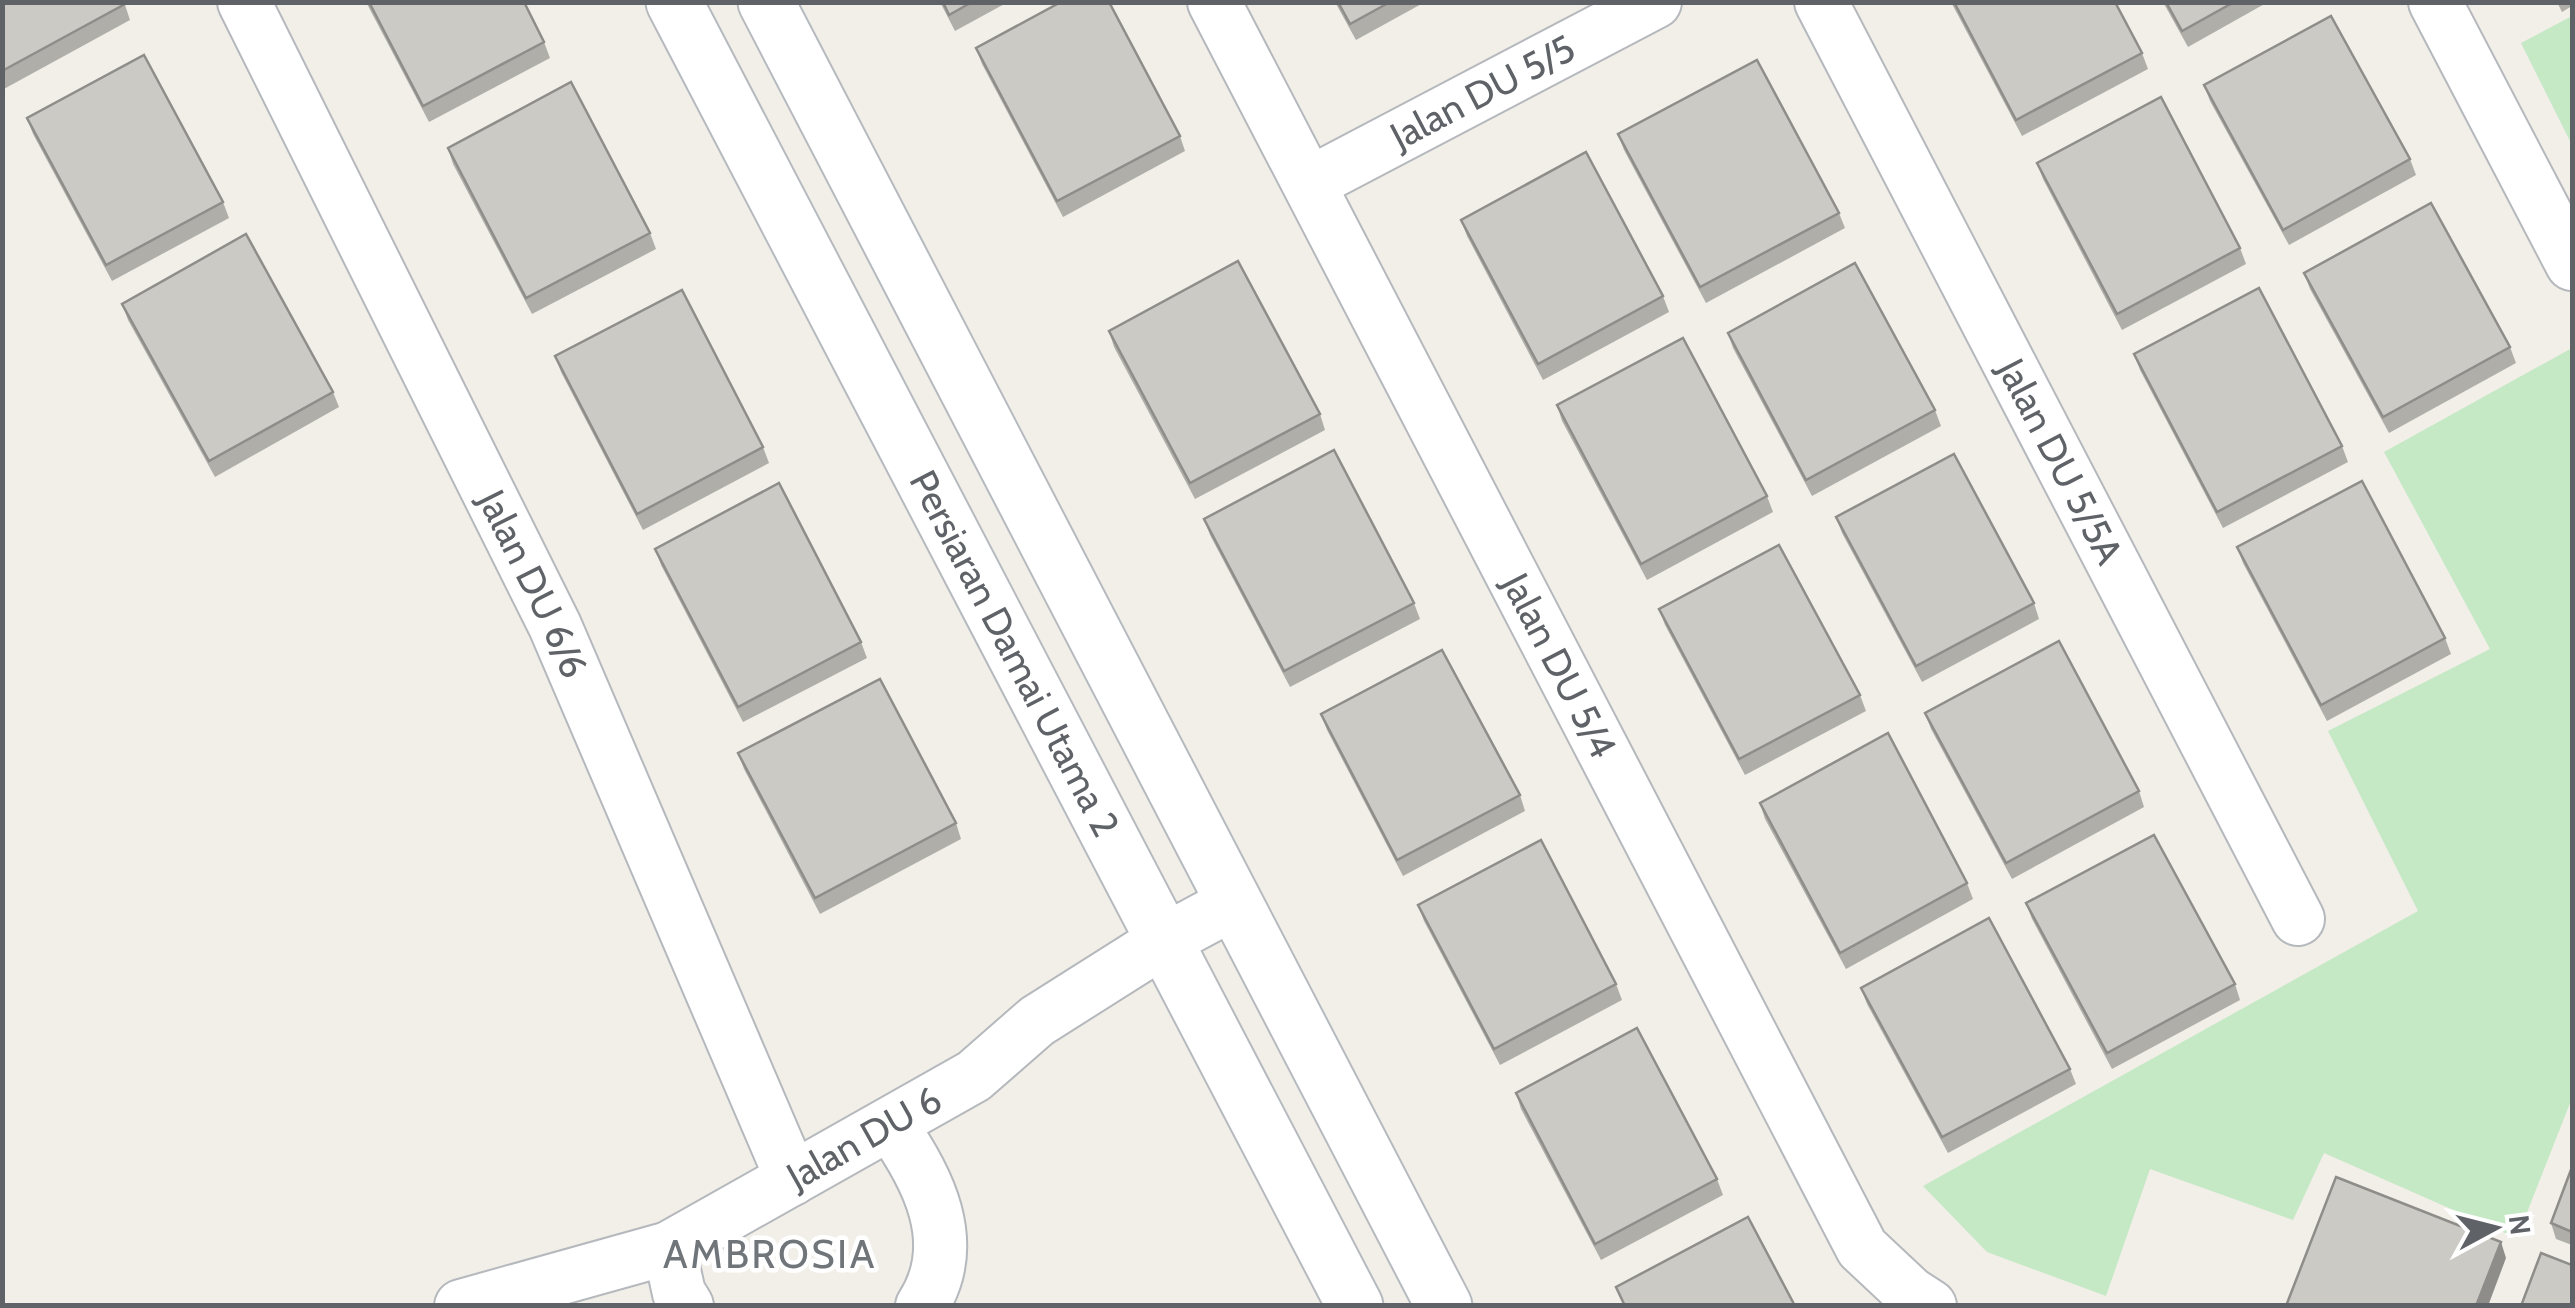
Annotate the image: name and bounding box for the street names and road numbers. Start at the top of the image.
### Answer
street label: Jalan DU 5/5 [1381,24,1583,160]
street label: Jalan DU 5/5A [1987,350,2134,573]
street label: Persiaran Damai Utama 2 [900,462,1130,844]
street label: Jalan DU 6/6 [468,481,598,685]
street label: Jalan DU 5/4 [1492,564,1627,766]
street label: Jalan DU 6 [778,1075,949,1200]

